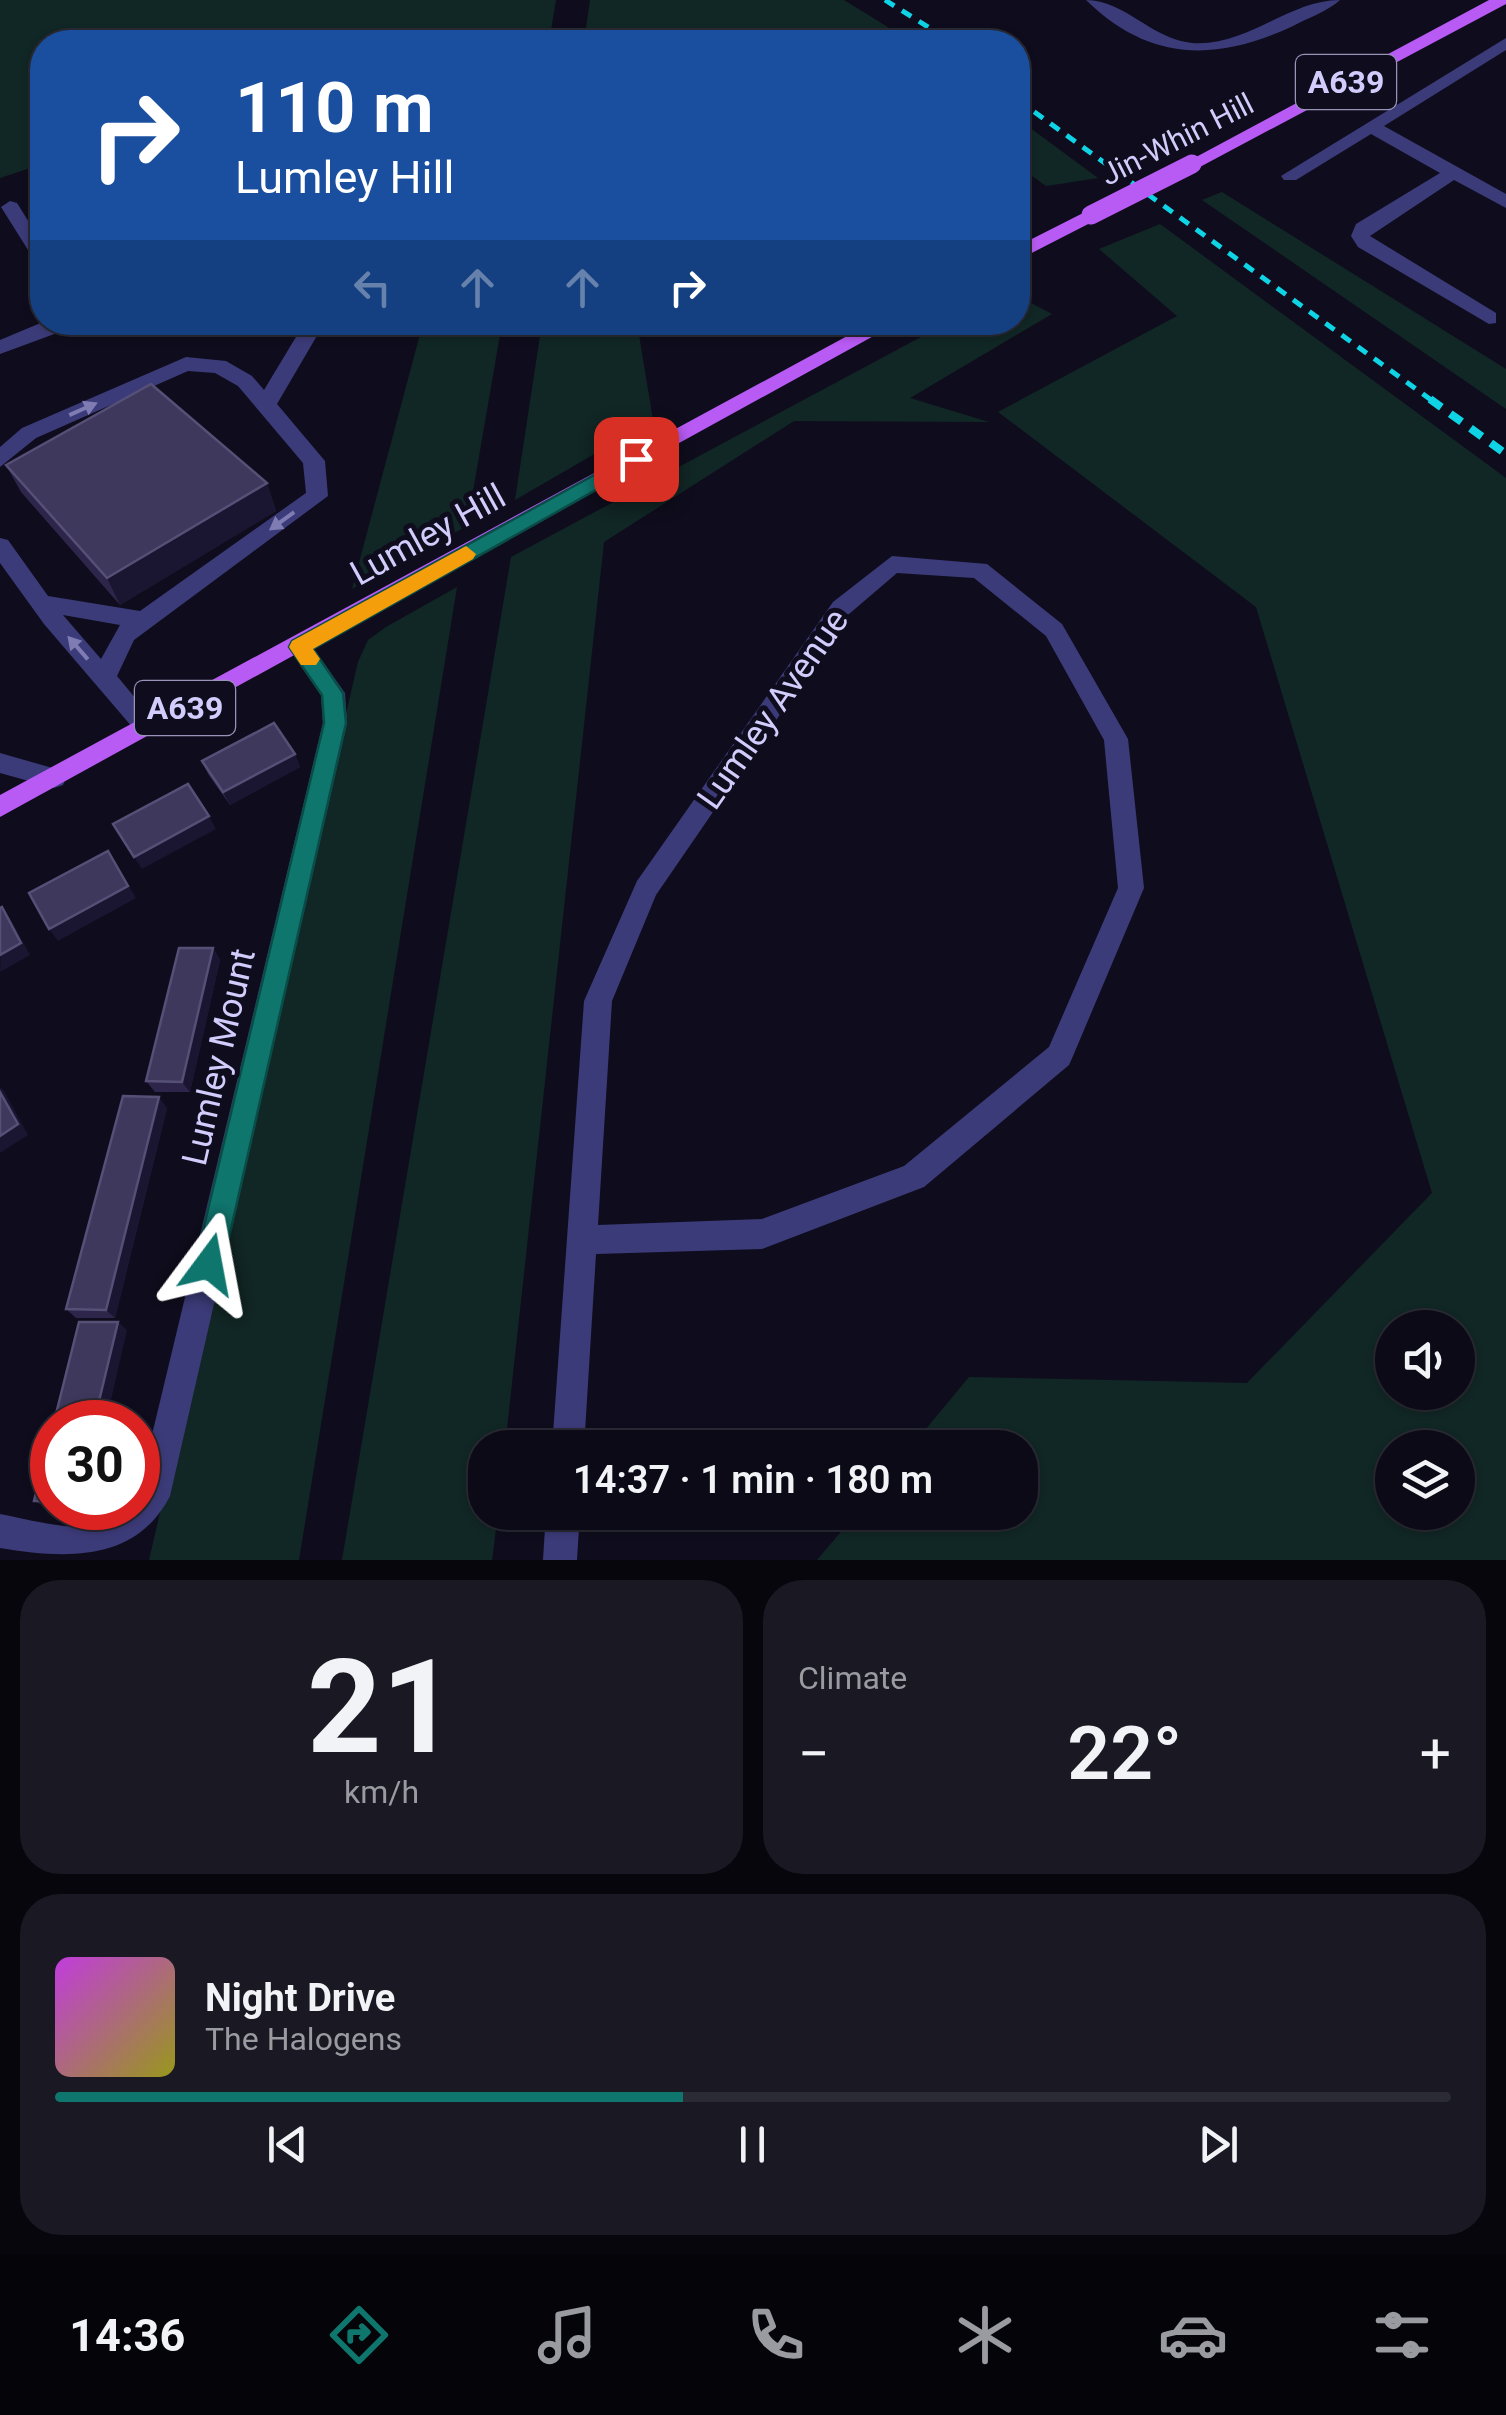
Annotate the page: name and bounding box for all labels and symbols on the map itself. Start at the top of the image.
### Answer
road number: A639 [1296,55,1396,109]
street label: Jin-Whin Hill [1095,86,1259,192]
one-way arrow [69,401,98,418]
pin [594,417,679,502]
street label: Lumley Hill [343,476,513,594]
one-way arrow [269,511,295,530]
street label: Lumley Avenue [689,601,857,817]
one-way arrow [67,635,89,660]
road number: A639 [135,681,235,735]
street label: Lumley Mount [174,945,264,1169]
position arrow [157,1212,261,1316]
speed limit sign: 30 [30,1400,160,1530]

